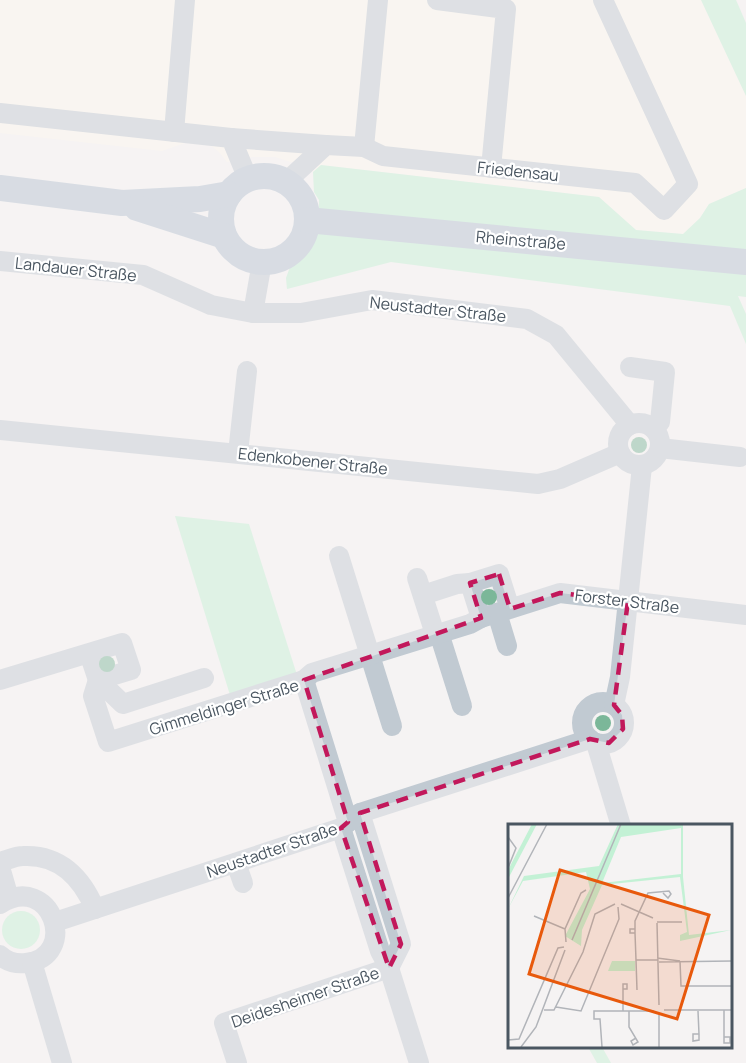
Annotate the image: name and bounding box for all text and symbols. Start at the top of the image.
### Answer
street label: Friedensau [476,156,560,186]
street label: Rheinstraße [475,225,567,255]
street label: Landauer Straße [14,252,138,286]
street label: Neustadter Straße [369,291,507,327]
street label: Edenkobener Straße [237,442,389,480]
street label: Forster Straße [574,584,680,618]
street label: Gimmeldinger Straße [147,674,301,740]
street label: Neustadter Straße [204,817,340,883]
inset map [508,824,731,1048]
street label: Deidesheimer Straße [228,961,382,1033]

